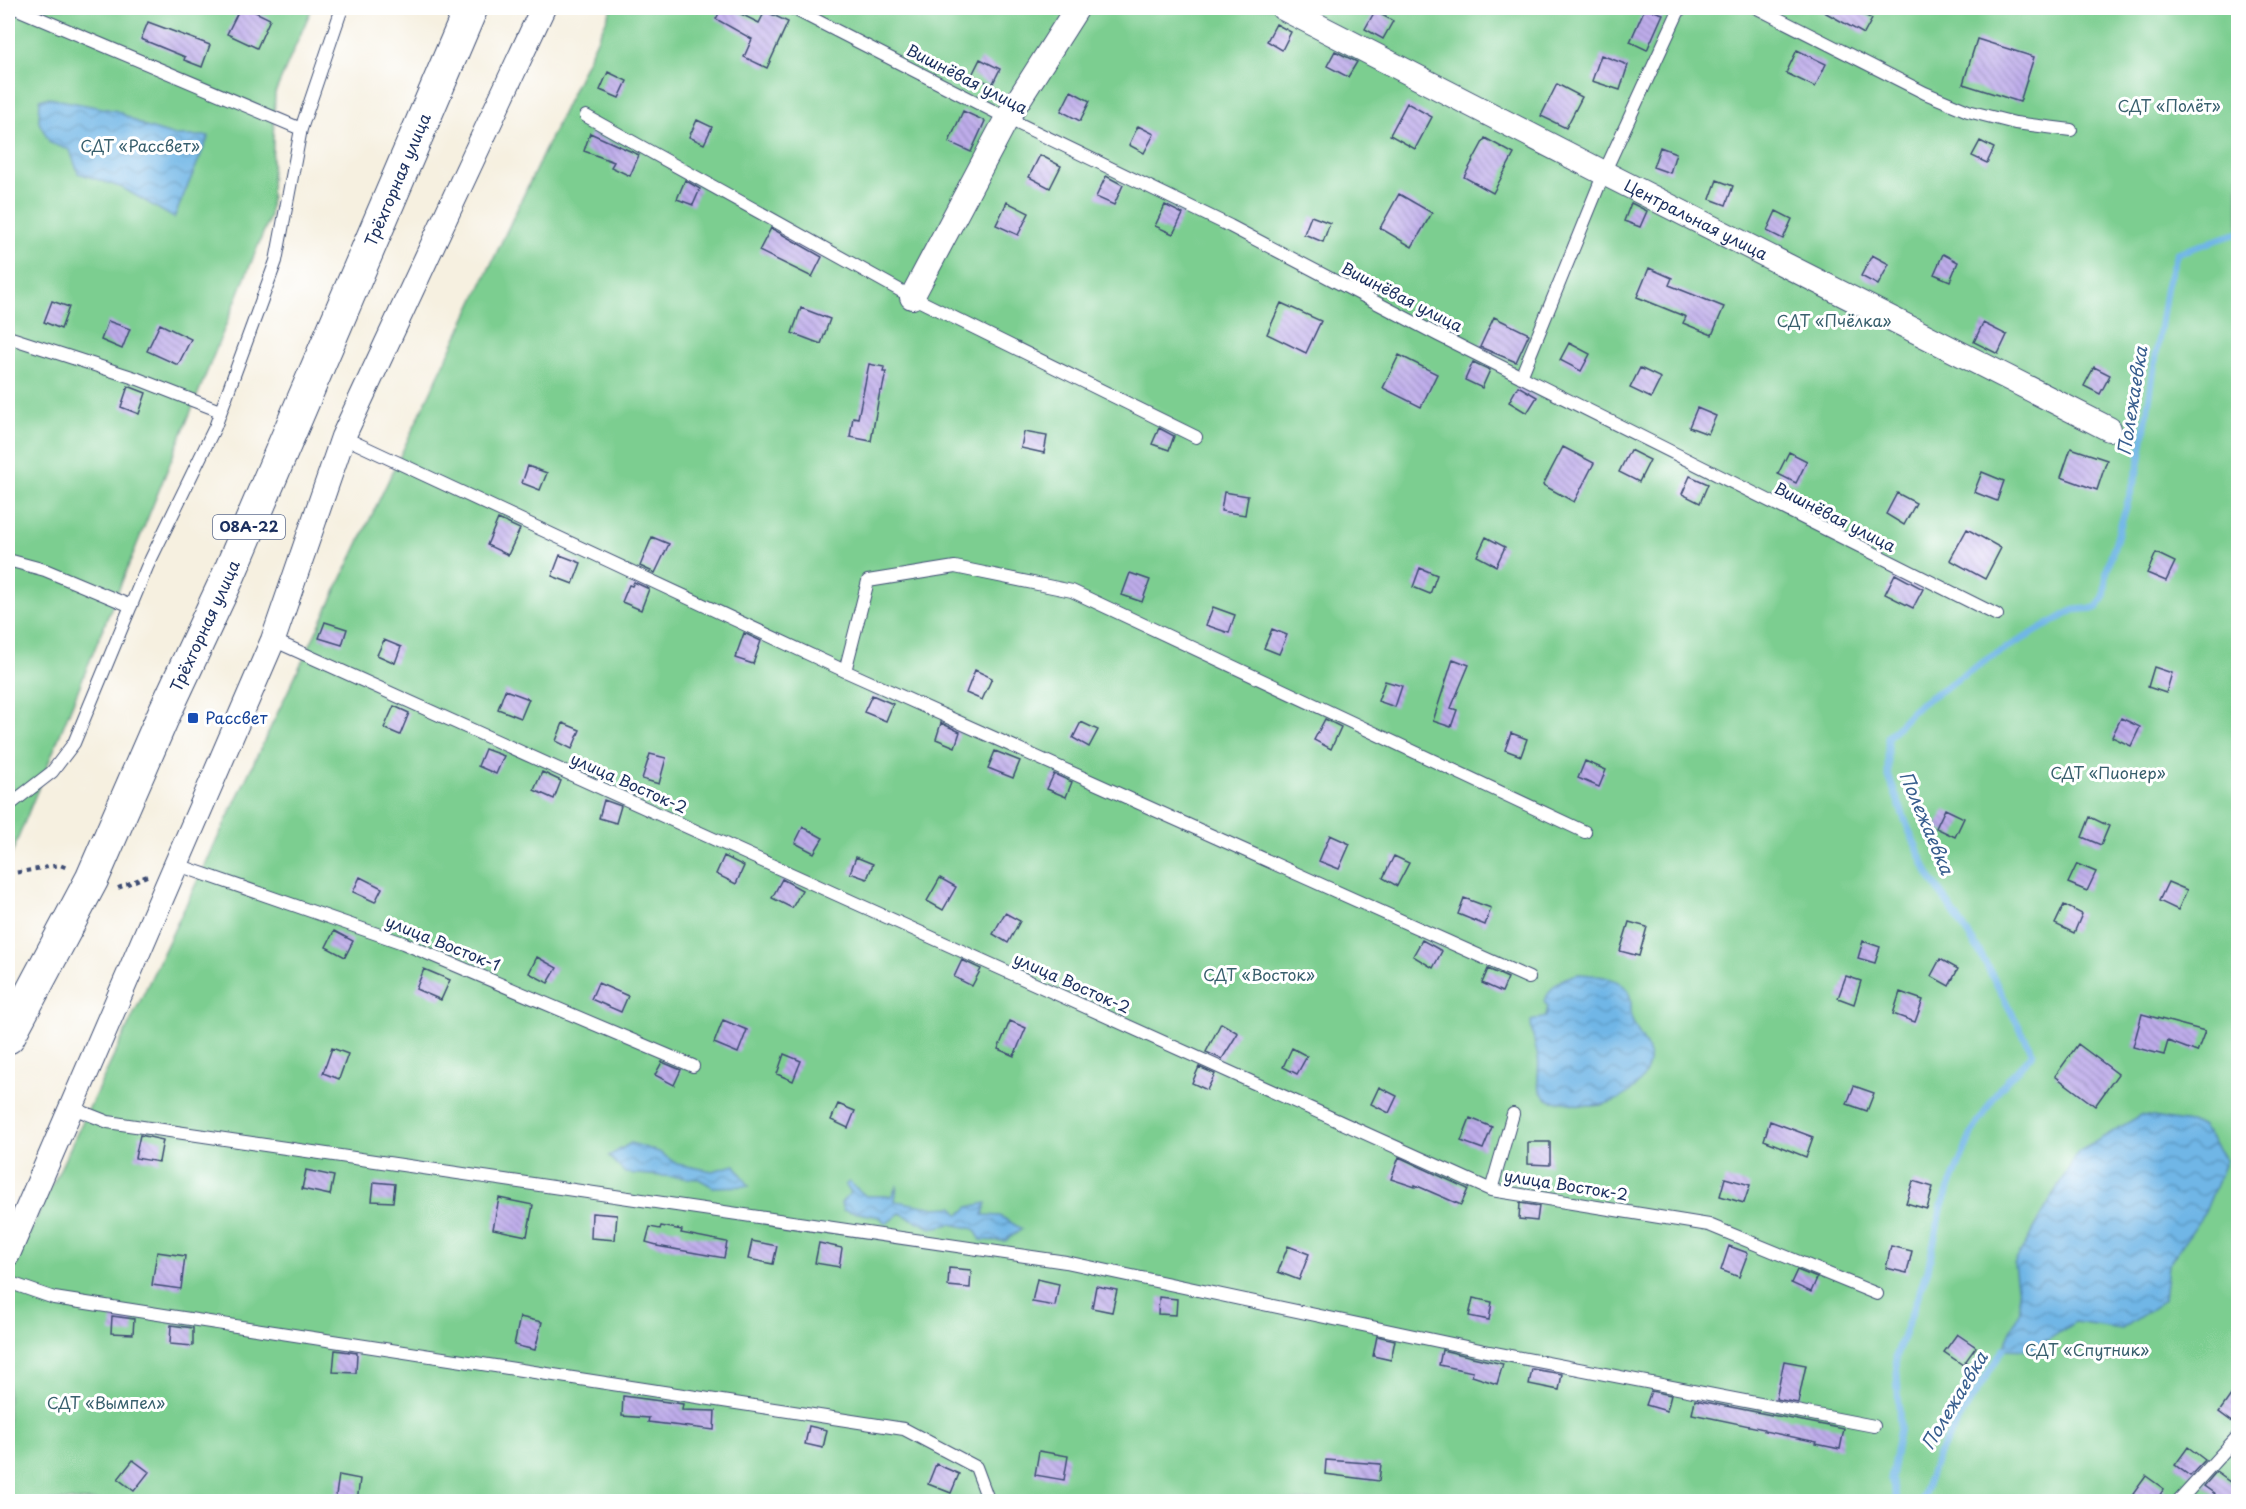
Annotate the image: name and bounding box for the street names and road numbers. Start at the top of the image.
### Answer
street label: Вишнёвая улица [903,37,1032,119]
street label: Трёхгорная улица [358,109,436,250]
street label: Центральная улица [1621,172,1772,265]
street label: Вишнёвая улица [1338,255,1467,337]
street label: Вишнёвая улица [1771,475,1900,557]
road number: 08А-22 [213,515,285,539]
street label: Трёхгорная улица [163,556,245,695]
street label: улица Восток-2 [567,746,692,819]
street label: улица Восток-1 [382,908,504,976]
street label: улица Восток-2 [1010,946,1135,1019]
street label: улица Восток-2 [1502,1162,1630,1206]

